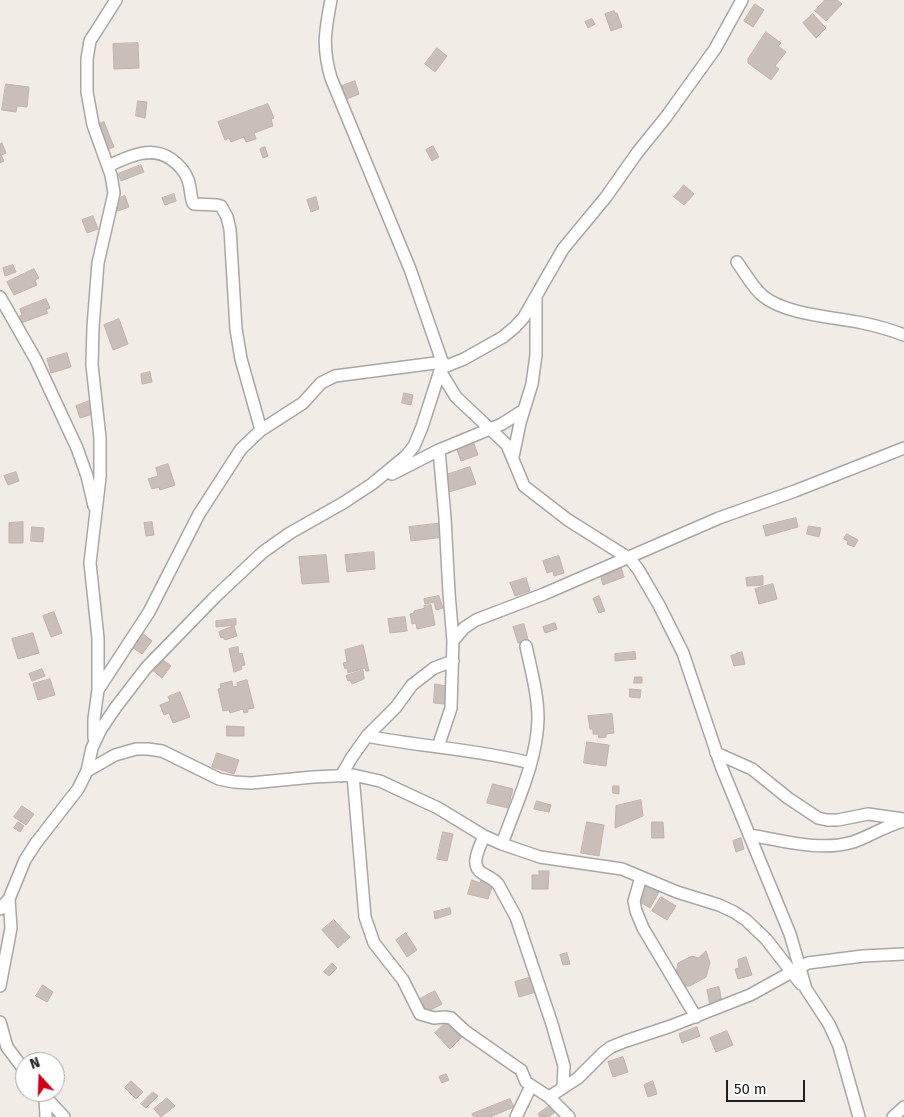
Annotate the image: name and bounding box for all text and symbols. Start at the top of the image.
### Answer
north arrow [15,1052,65,1102]
text: N [28,1054,42,1073]
scale bar [729,1070,808,1102]
text: 50 m [734,1080,767,1098]

